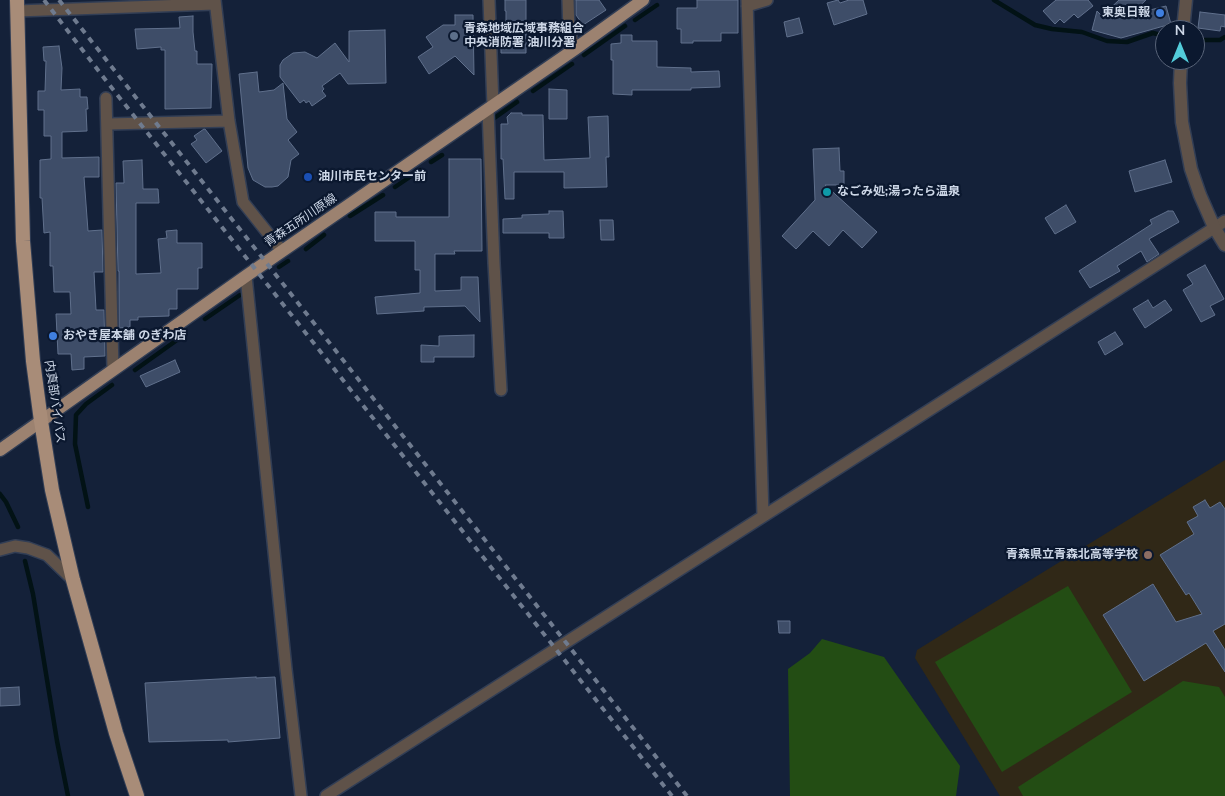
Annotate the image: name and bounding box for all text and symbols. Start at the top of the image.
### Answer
place label: 東奥日報 [1102,6,1150,20]
marker: 東奥日報 [1154,7,1166,19]
north arrow [1155,20,1205,70]
text: N [1175,21,1185,40]
place label: 青森地域広域事務組合 中央消防署 油川分署 [464,22,584,50]
marker: 青森地域広域事務組合 中央消防署 油川分署 [448,30,460,42]
place label: 油川市民センター前 [318,170,426,184]
marker: 油川市民センター前 [302,171,314,183]
place label: なごみ処;湯ったら温泉 [837,185,960,199]
marker: なごみ処;湯ったら温泉 [821,186,833,198]
street label: 青森五所川原線 [262,192,340,250]
place label: おやき屋本舗 のぎわ店 [63,329,186,343]
marker: おやき屋本舗 のぎわ店 [47,330,59,342]
street label: 内真部バイパス [41,359,67,445]
place label: 青森県立青森北高等学校 [1006,548,1138,562]
marker: 青森県立青森北高等学校 [1142,549,1154,561]

